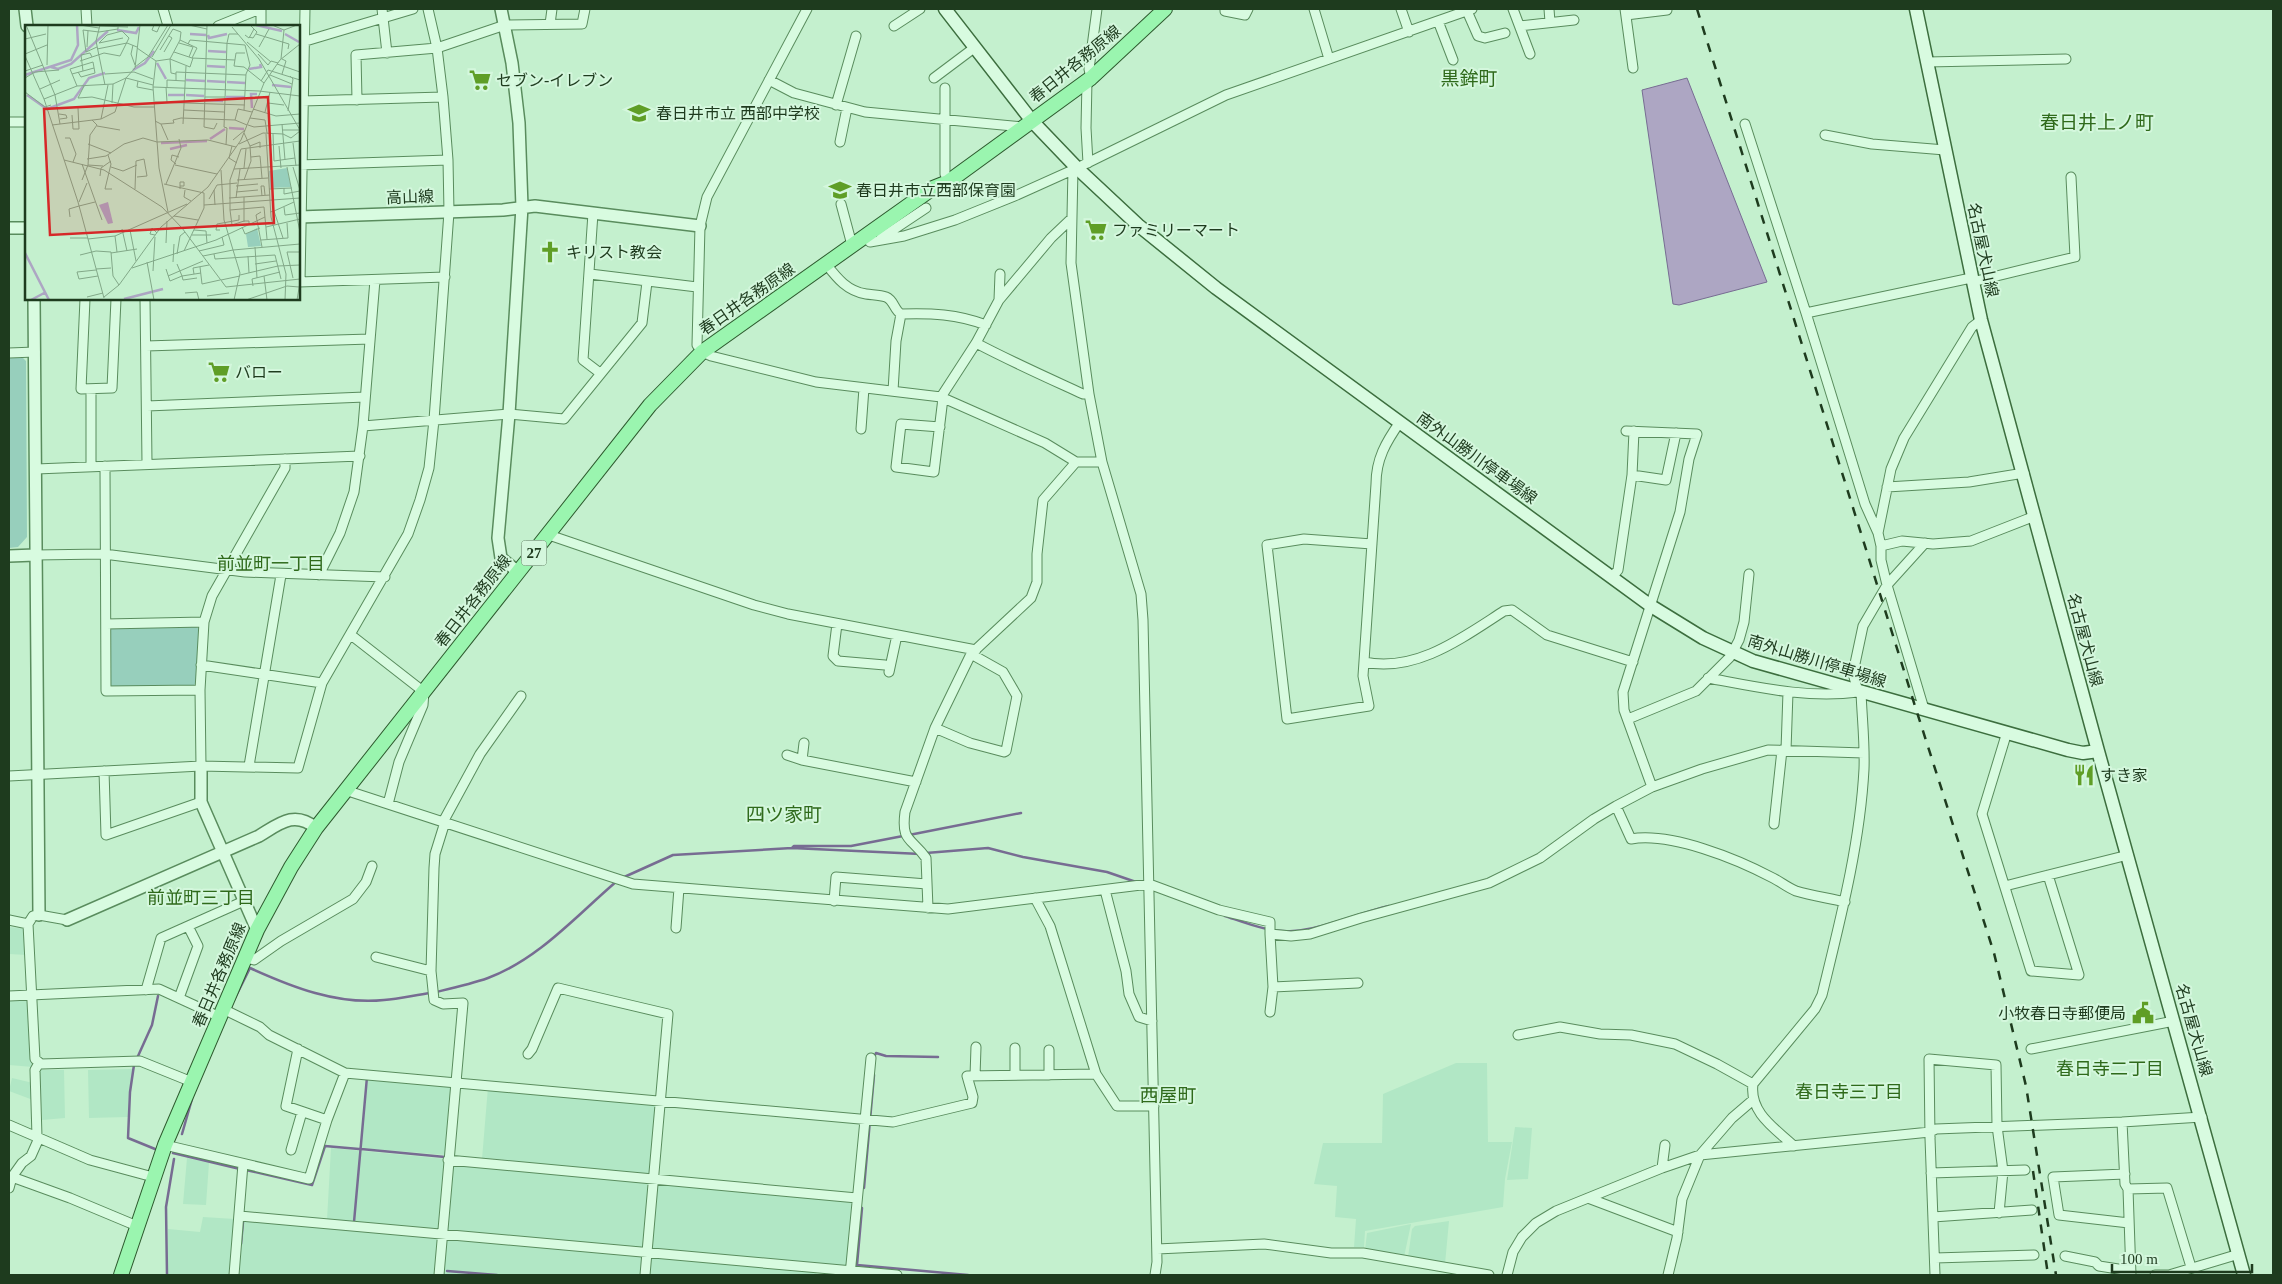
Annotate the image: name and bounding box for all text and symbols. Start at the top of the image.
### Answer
street label: 春日井各務原線 [1026,22,1124,106]
inset map [25,25,300,300]
supermarket icon: セブン-イレブン [467,67,493,93]
district label: 黒鉾町 [1440,68,1498,89]
place label: セブン-イレブン [496,72,613,89]
school or university icon: 春日井市立 西部中学校 [626,100,652,126]
place label: 春日井市立 西部中学校 [656,105,820,122]
district label: 春日井上ノ町 [2040,112,2154,133]
school or university icon: 春日井市立西部保育園 [827,177,853,203]
place label: 春日井市立西部保育園 [856,182,1016,199]
street label: 高山線 [386,188,434,206]
street label: 名古屋犬山線 [1965,201,2001,299]
supermarket icon: ファミリーマート [1083,217,1109,243]
place label: ファミリーマート [1112,222,1240,239]
church icon: キリスト教会 [537,239,563,265]
place label: キリスト教会 [566,244,662,261]
street label: 春日井各務原線 [696,260,798,338]
supermarket icon: バロー [206,359,232,385]
place label: バロー [235,364,283,381]
street label: 南外山勝川停車場線 [1414,409,1540,507]
road number: 27 [522,540,546,566]
street label: 春日井各務原線 [432,552,514,650]
district label: 前並町一丁目 [217,554,325,574]
street label: 名古屋犬山線 [2064,591,2106,689]
street label: 南外山勝川停車場線 [1746,632,1888,690]
restaurant icon: すき家 [2071,762,2097,788]
place label: すき家 [2100,767,2148,784]
district label: 四ツ家町 [746,804,822,825]
district label: 前並町三丁目 [147,888,255,908]
street label: 春日井各務原線 [189,920,249,1030]
street label: 名古屋犬山線 [2173,982,2215,1078]
public building icon: 小牧春日寺郵便局 [2130,1000,2156,1026]
place label: 小牧春日寺郵便局 [1998,1005,2126,1022]
district label: 春日寺二丁目 [2056,1059,2164,1079]
district label: 春日寺三丁目 [1795,1082,1903,1102]
district label: 西屋町 [1139,1085,1197,1106]
scale bar [2112,1242,2252,1274]
text: 100 m [2120,1251,2158,1267]

